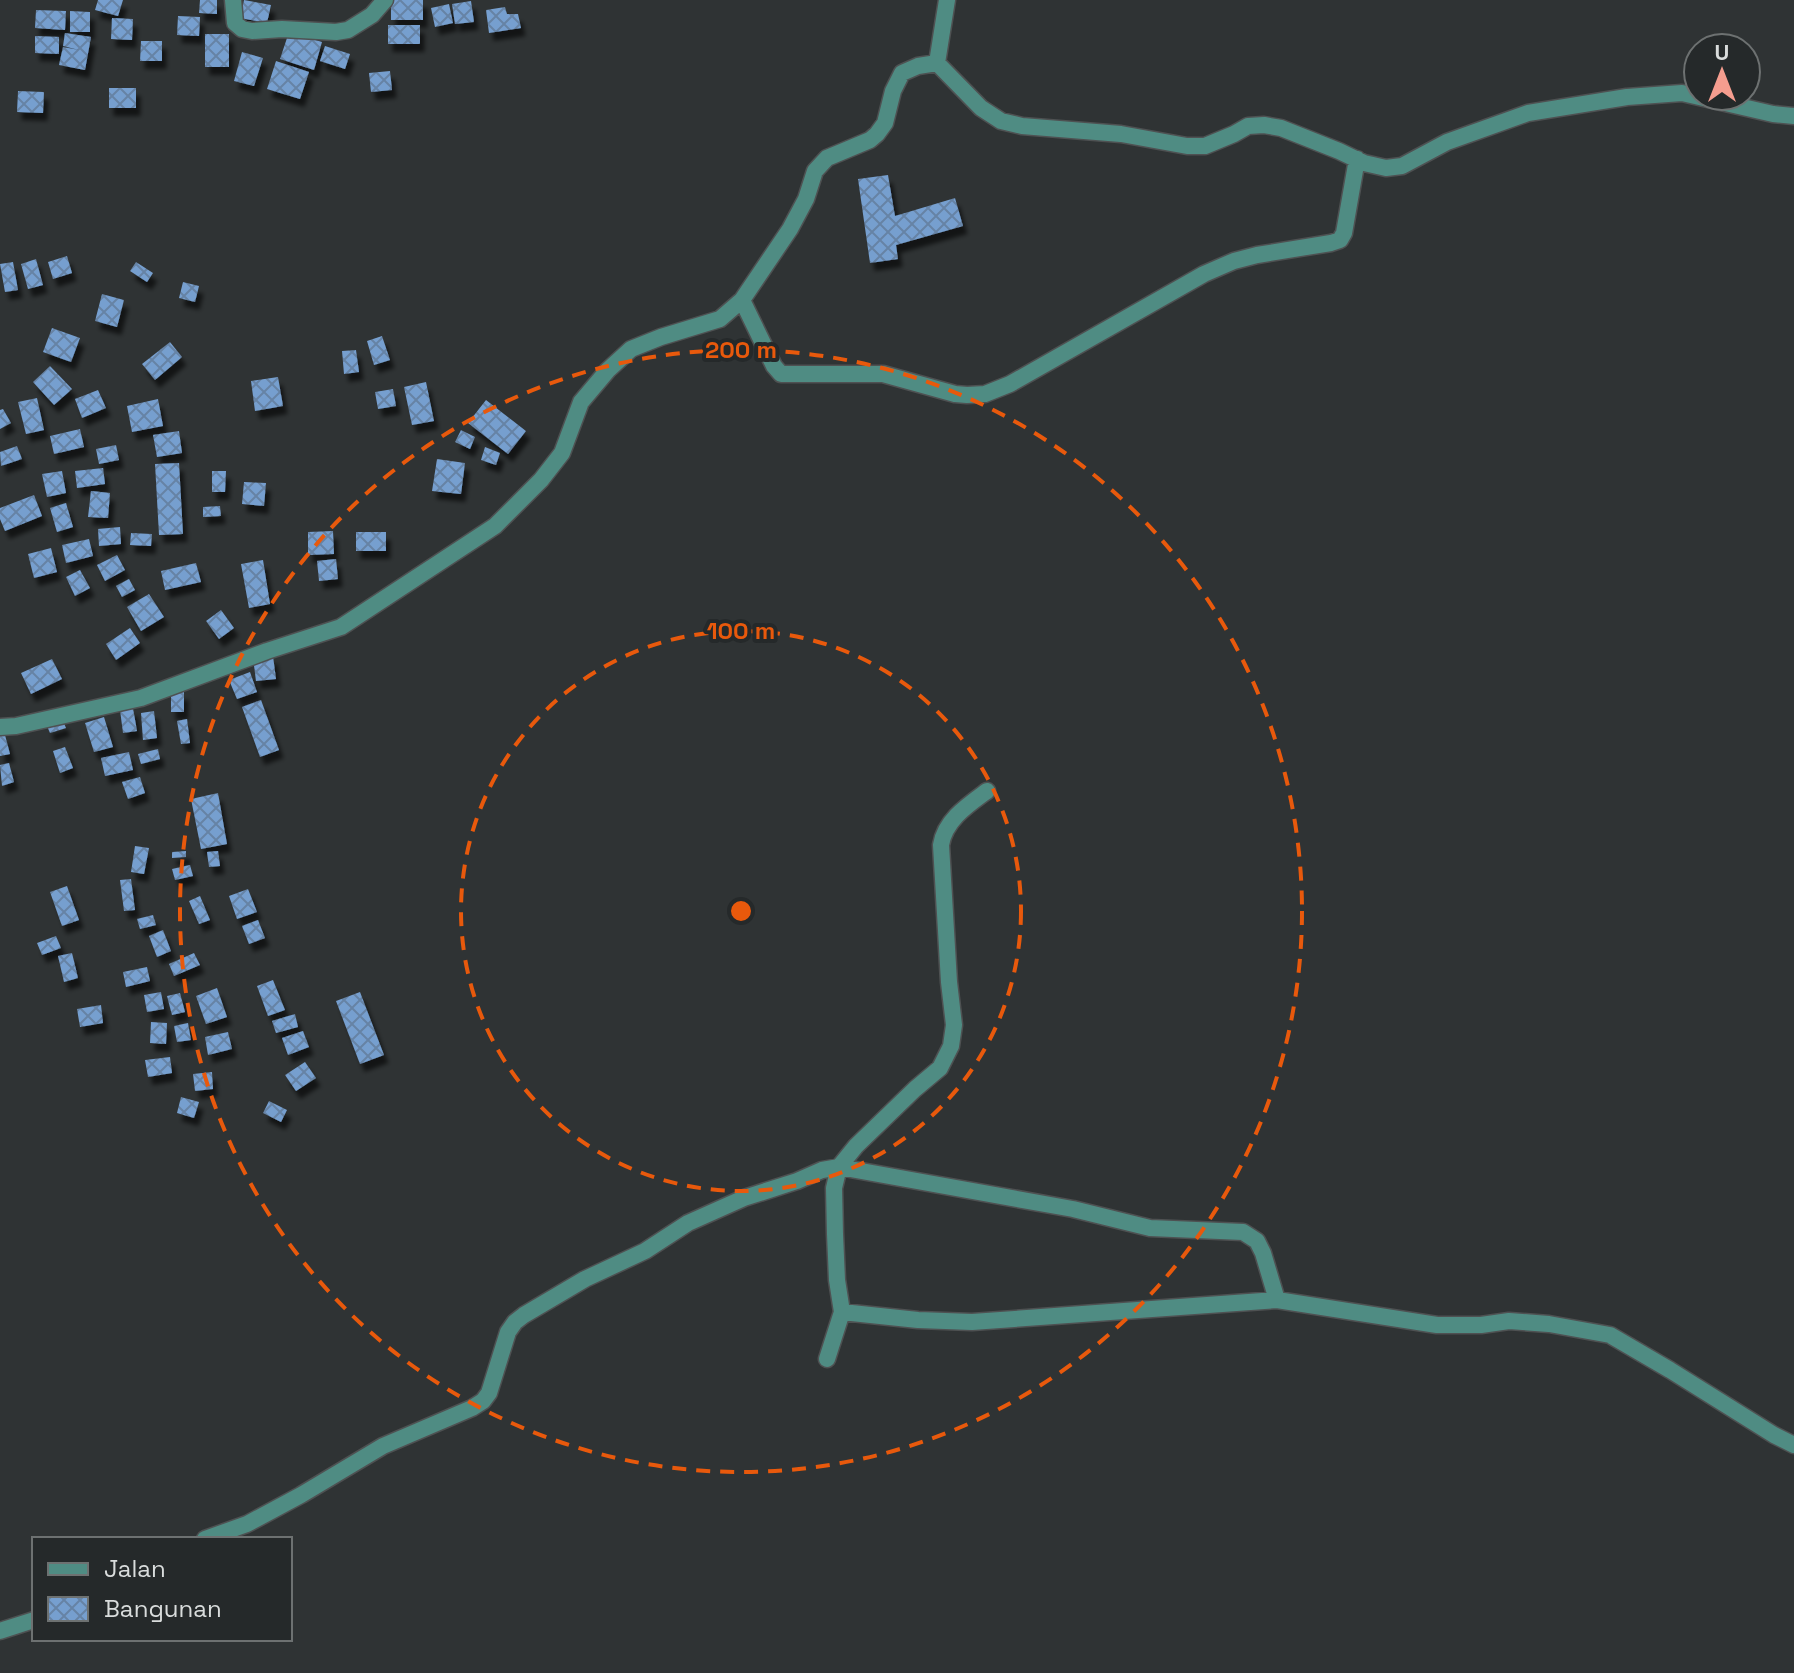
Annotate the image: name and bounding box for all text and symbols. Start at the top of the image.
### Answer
north arrow [1682,32,1762,112]
text: U [1715,38,1729,66]
text: 200 m [705,334,777,365]
text: 100 m [707,615,775,646]
centre of rings [727,897,755,925]
legend [32,1537,292,1641]
text: Jalan [104,1553,166,1584]
text: Bangunan [104,1593,222,1624]

